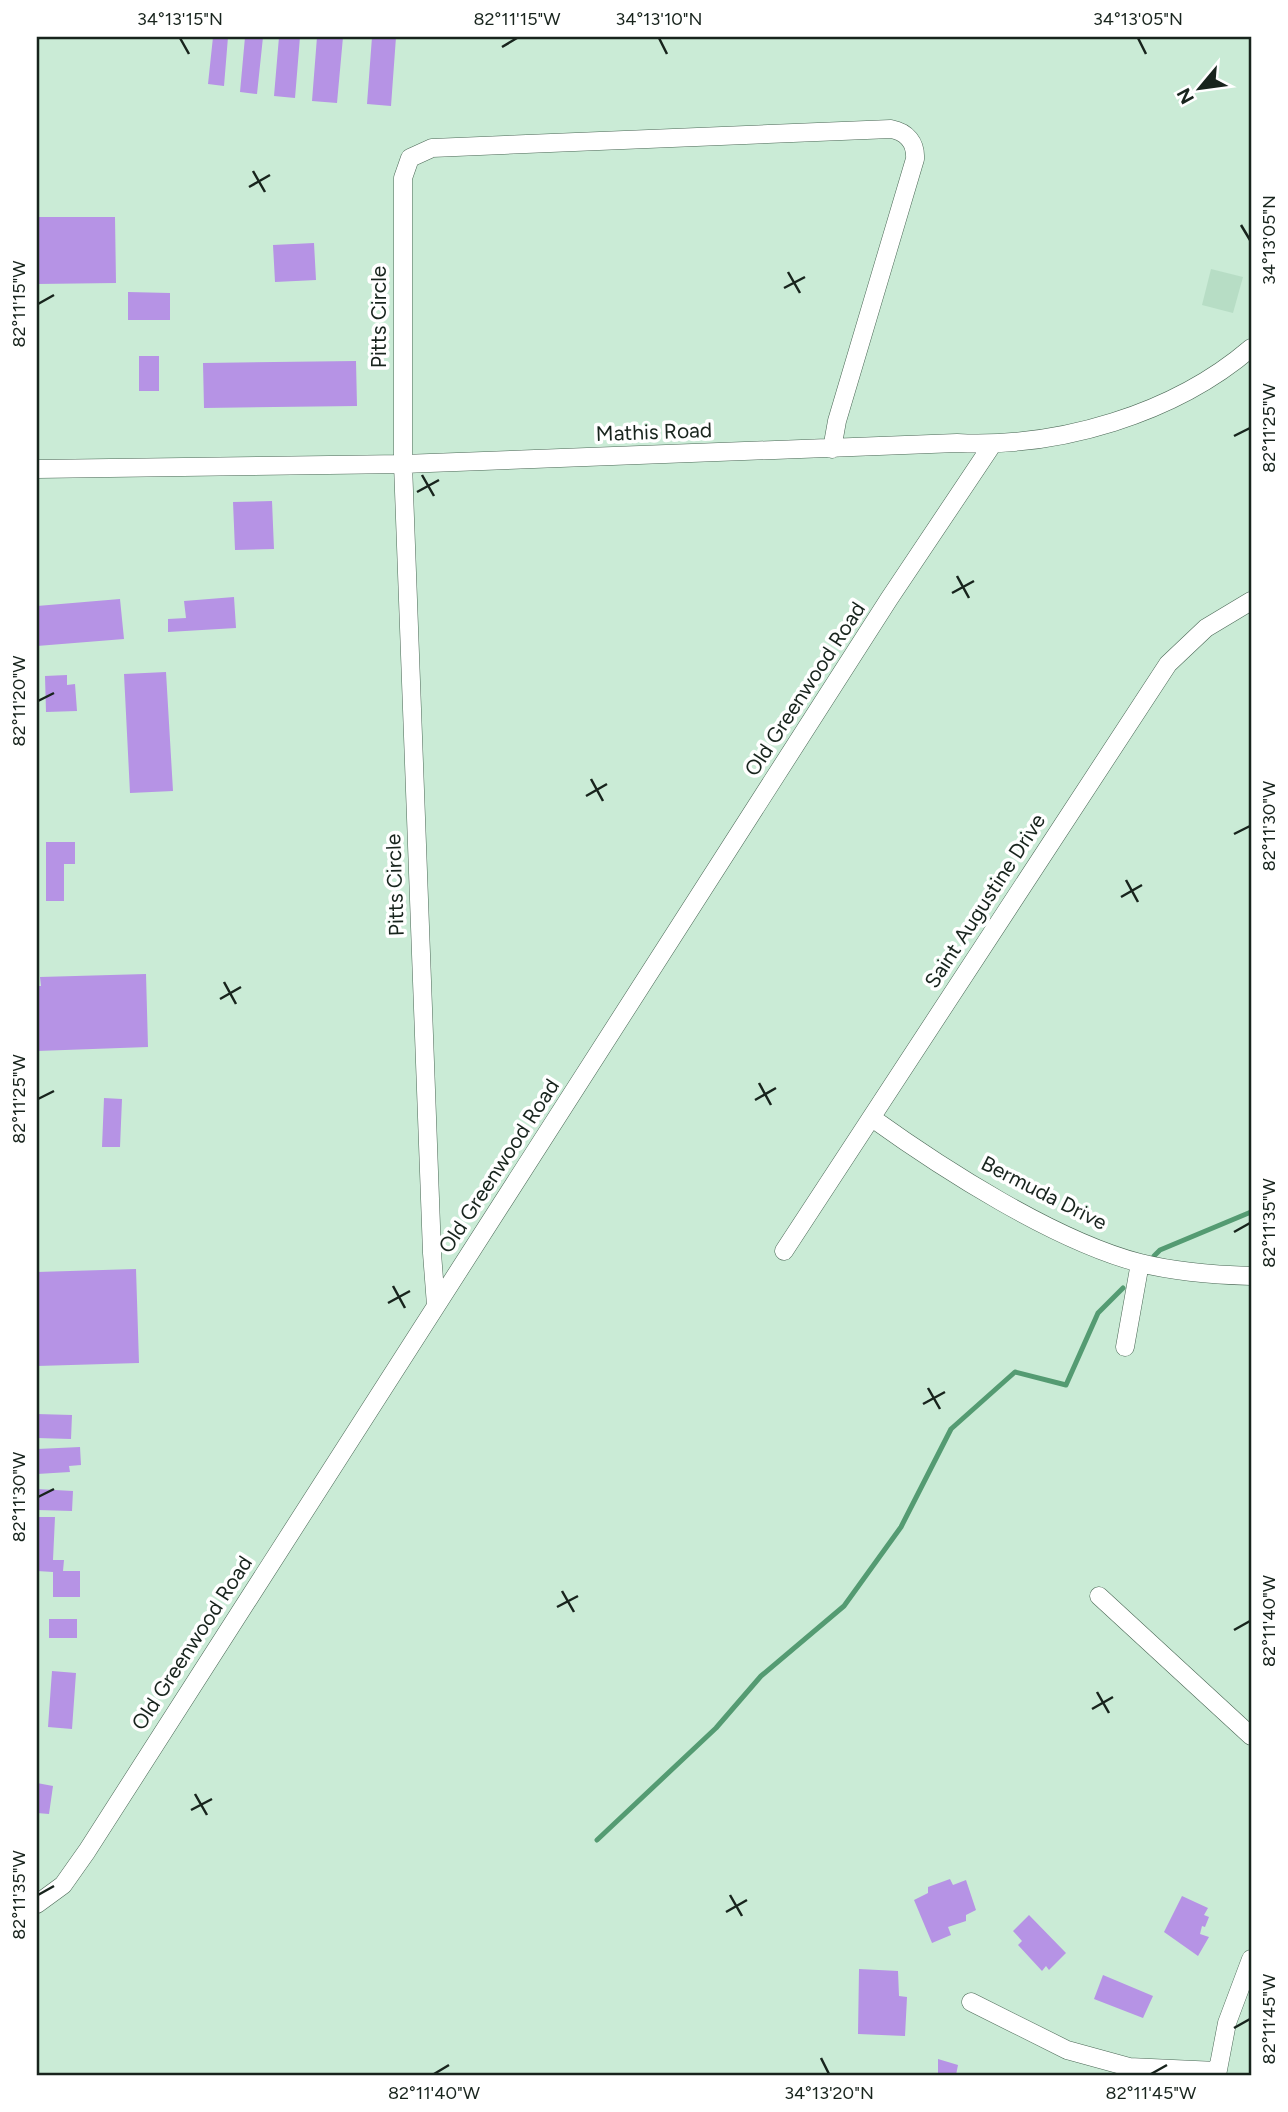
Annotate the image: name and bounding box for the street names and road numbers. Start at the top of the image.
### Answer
street label: Pitts Circle [366,266,391,368]
street label: Mathis Road [595,417,713,446]
street label: Old Greenwood Road [739,597,870,780]
street label: Saint Augustine Drive [919,809,1050,993]
street label: Pitts Circle [380,833,409,937]
street label: Old Greenwood Road [433,1074,564,1257]
street label: Bermuda Drive [977,1150,1111,1235]
street label: Old Greenwood Road [126,1551,257,1734]

